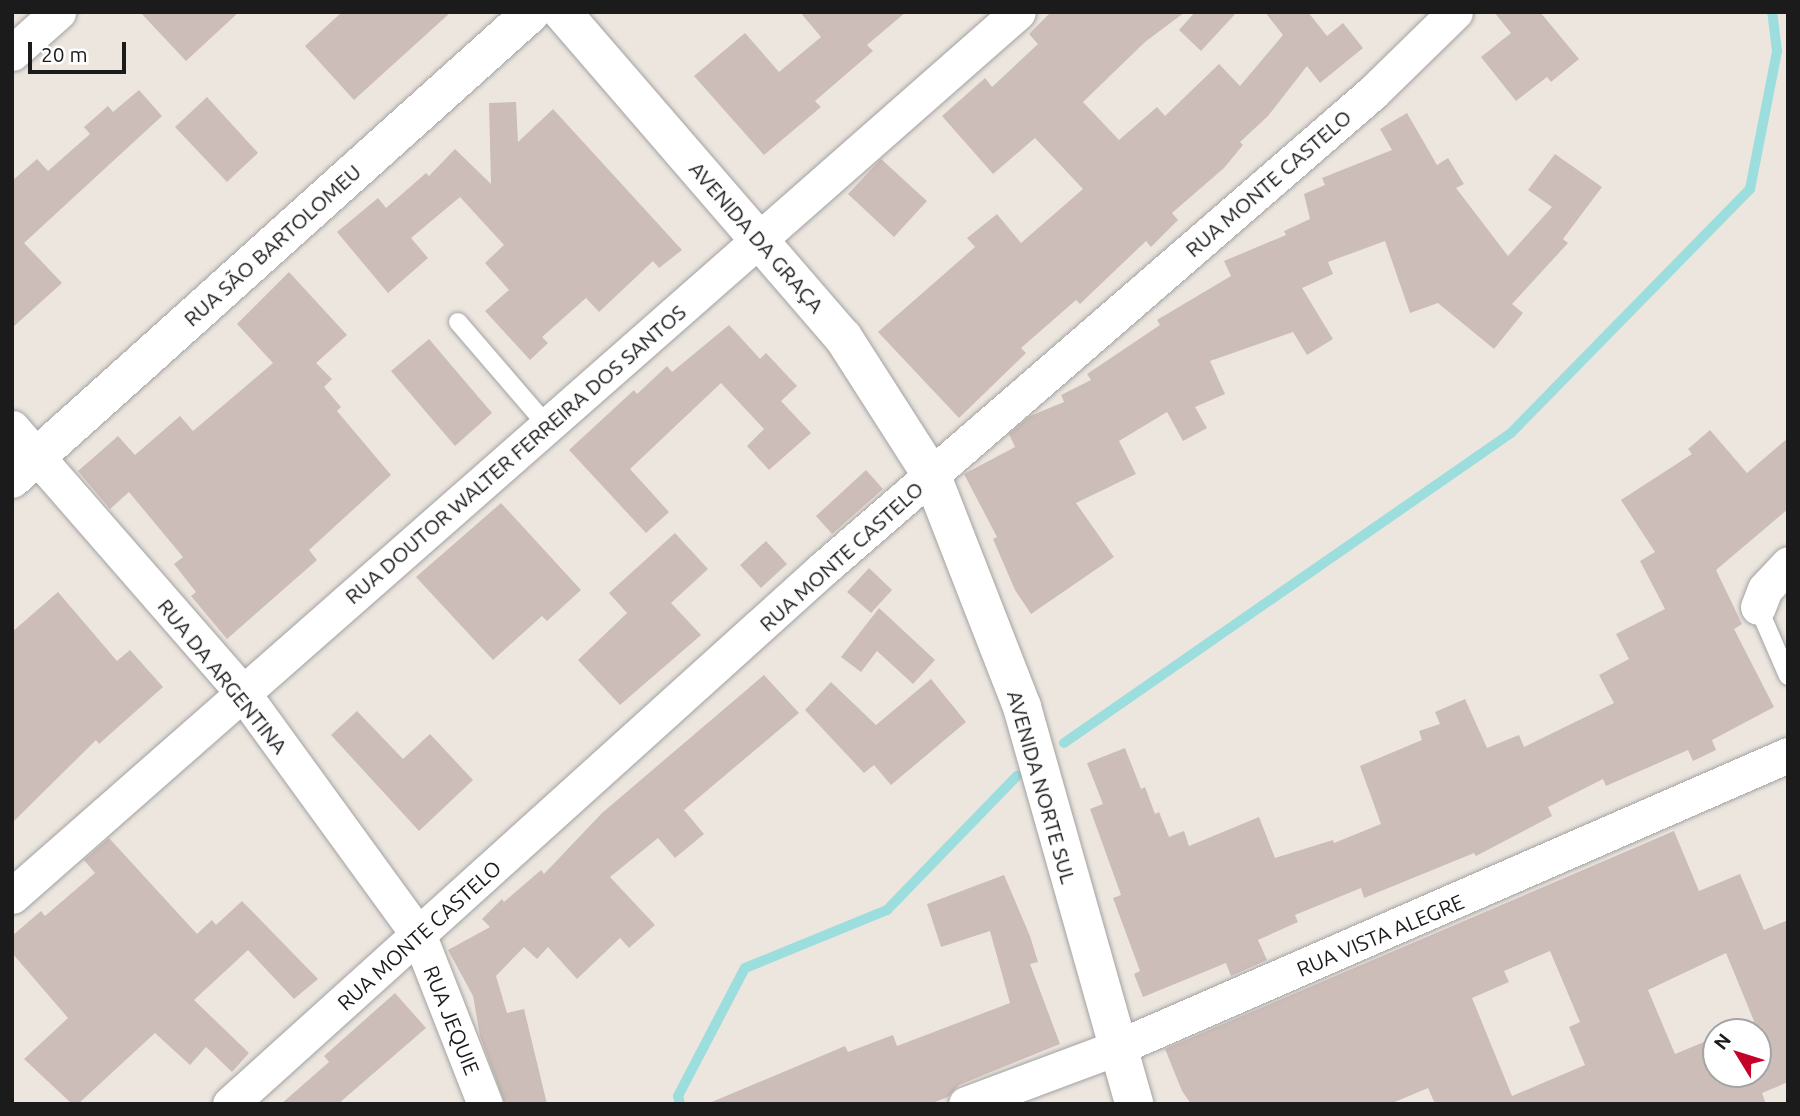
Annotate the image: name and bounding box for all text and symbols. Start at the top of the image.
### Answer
scale bar [32,28,130,72]
text: 20 m [41,42,88,66]
street label: RUA MONTE CASTELO [1180,104,1356,262]
street label: AVENIDA DA GRAÇA [684,156,830,318]
street label: RUA SÃO BARTOLOMEU [178,159,366,331]
street label: RUA DOUTOR WALTER FERREIRA DOS SANTOS [339,299,691,609]
street label: RUA MONTE CASTELO [754,476,928,636]
street label: RUA DA ARGENTINA [153,594,293,758]
street label: AVENIDA NORTE SUL [1002,687,1082,887]
street label: RUA MONTE CASTELO [332,855,506,1015]
street label: RUA VISTA ALEGRE [1293,888,1467,982]
street label: RUA JEQUIE [419,962,485,1078]
north arrow [1702,1018,1772,1088]
text: N [1709,1029,1735,1054]

